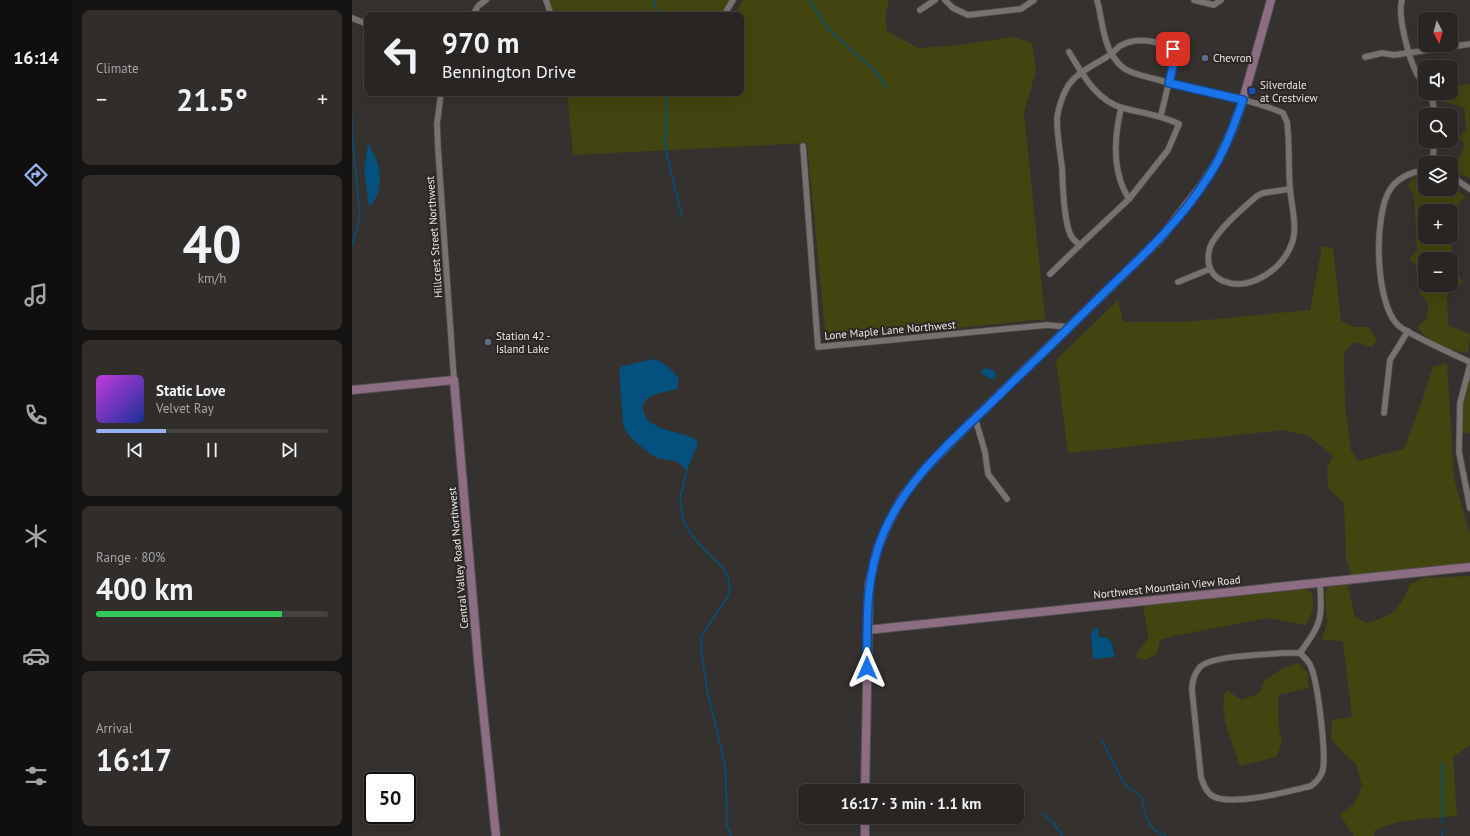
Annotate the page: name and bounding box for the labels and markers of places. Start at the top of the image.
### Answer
pin [1156,32,1190,66]
place label: Chevron [1213,51,1252,65]
marker: Chevron [1200,53,1210,63]
place label: Silverdale at Crestview [1260,78,1318,105]
marker: Silverdale at Crestview [1247,86,1257,96]
place label: Station 42 - Island Lake [496,329,551,356]
marker: Station 42 - Island Lake [483,337,493,347]

